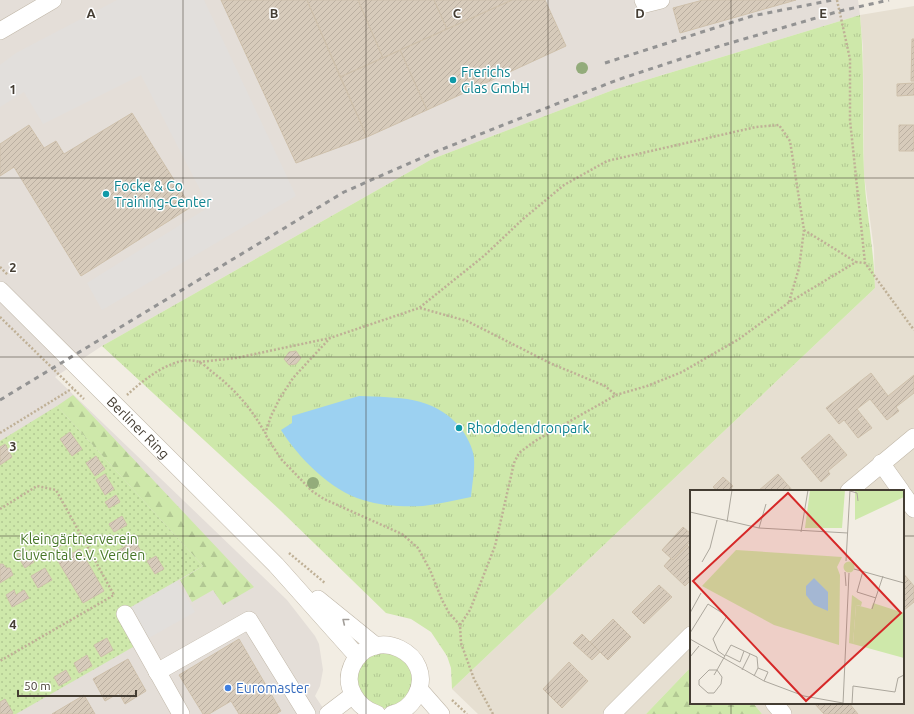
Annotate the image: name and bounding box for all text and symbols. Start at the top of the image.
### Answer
text: A [86,6,96,20]
text: B [270,6,279,20]
text: C [453,6,462,20]
text: D [635,6,645,20]
text: E [819,6,827,20]
place label: Frerichs Glas GmbH [461,64,530,96]
marker: Frerichs Glas GmbH [448,75,458,85]
text: 1 [9,82,17,96]
place label: Focke & Co Training-Center [114,178,212,210]
marker: Focke & Co Training-Center [101,189,111,199]
text: 2 [9,260,17,274]
street label: Berliner Ring [104,393,173,462]
place label: Rhododendronpark [467,420,590,436]
marker: Rhododendronpark [454,423,464,433]
text: 3 [9,439,17,453]
inset map [690,490,904,704]
park label: Kleingärtnerverein Cluvental e.V. Verden [13,531,145,563]
text: 4 [9,617,17,631]
one-way arrow [343,619,350,626]
scale bar [18,672,136,698]
text: 50 m [24,679,51,692]
place label: Euromaster [236,680,310,696]
marker: Euromaster [223,683,233,693]

